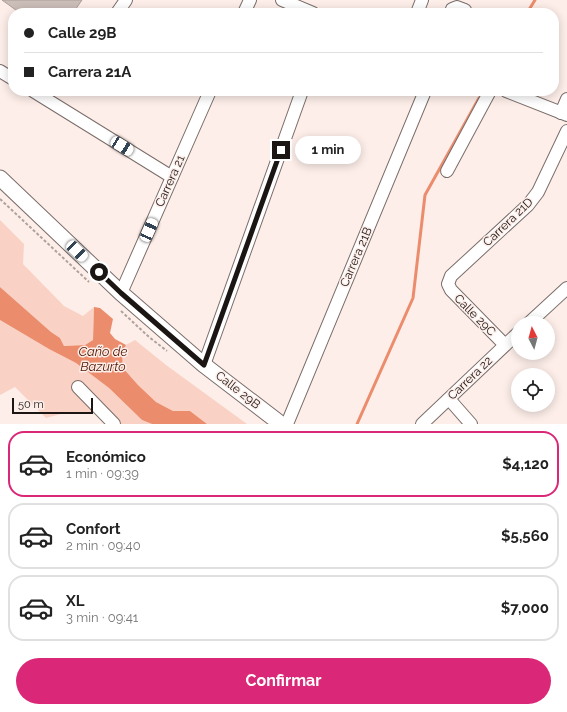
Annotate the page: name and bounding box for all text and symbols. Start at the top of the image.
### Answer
text: Calle 29B [48,24,117,42]
text: Carrera 21A [48,63,131,81]
car [109,135,135,157]
callout: 1 min [295,136,361,164]
route end [272,141,290,159]
text: 1 min [312,142,344,157]
street label: Carrera 21 [152,153,188,209]
street label: Carrera 21D [480,195,536,249]
car [139,217,159,243]
street label: Carrera 21B [337,225,375,289]
car [64,238,90,264]
route start [90,263,108,281]
street label: Calle 29C [451,291,499,339]
north arrow [511,316,555,360]
map controls [511,316,555,412]
water label: Caño de Bazurto [79,344,128,374]
street label: Carrera 22 [445,353,495,403]
street label: Calle 29B [213,368,263,412]
button: locate [511,368,555,412]
scale bar [12,396,93,415]
text: 50 m [18,398,44,411]
icon: car [18,446,54,482]
text: Económico [66,448,146,466]
text: $4,120 [502,455,549,473]
text: 1 min · 09:39 [66,466,139,481]
icon: car [18,518,54,554]
text: Confort [66,520,120,538]
text: $5,560 [501,527,549,545]
text: 2 min · 09:40 [66,538,141,553]
icon: car [18,590,54,626]
text: XL [66,592,84,610]
text: $7,000 [501,599,549,617]
text: 3 min · 09:41 [66,610,138,625]
button: Confirmar [16,658,551,704]

